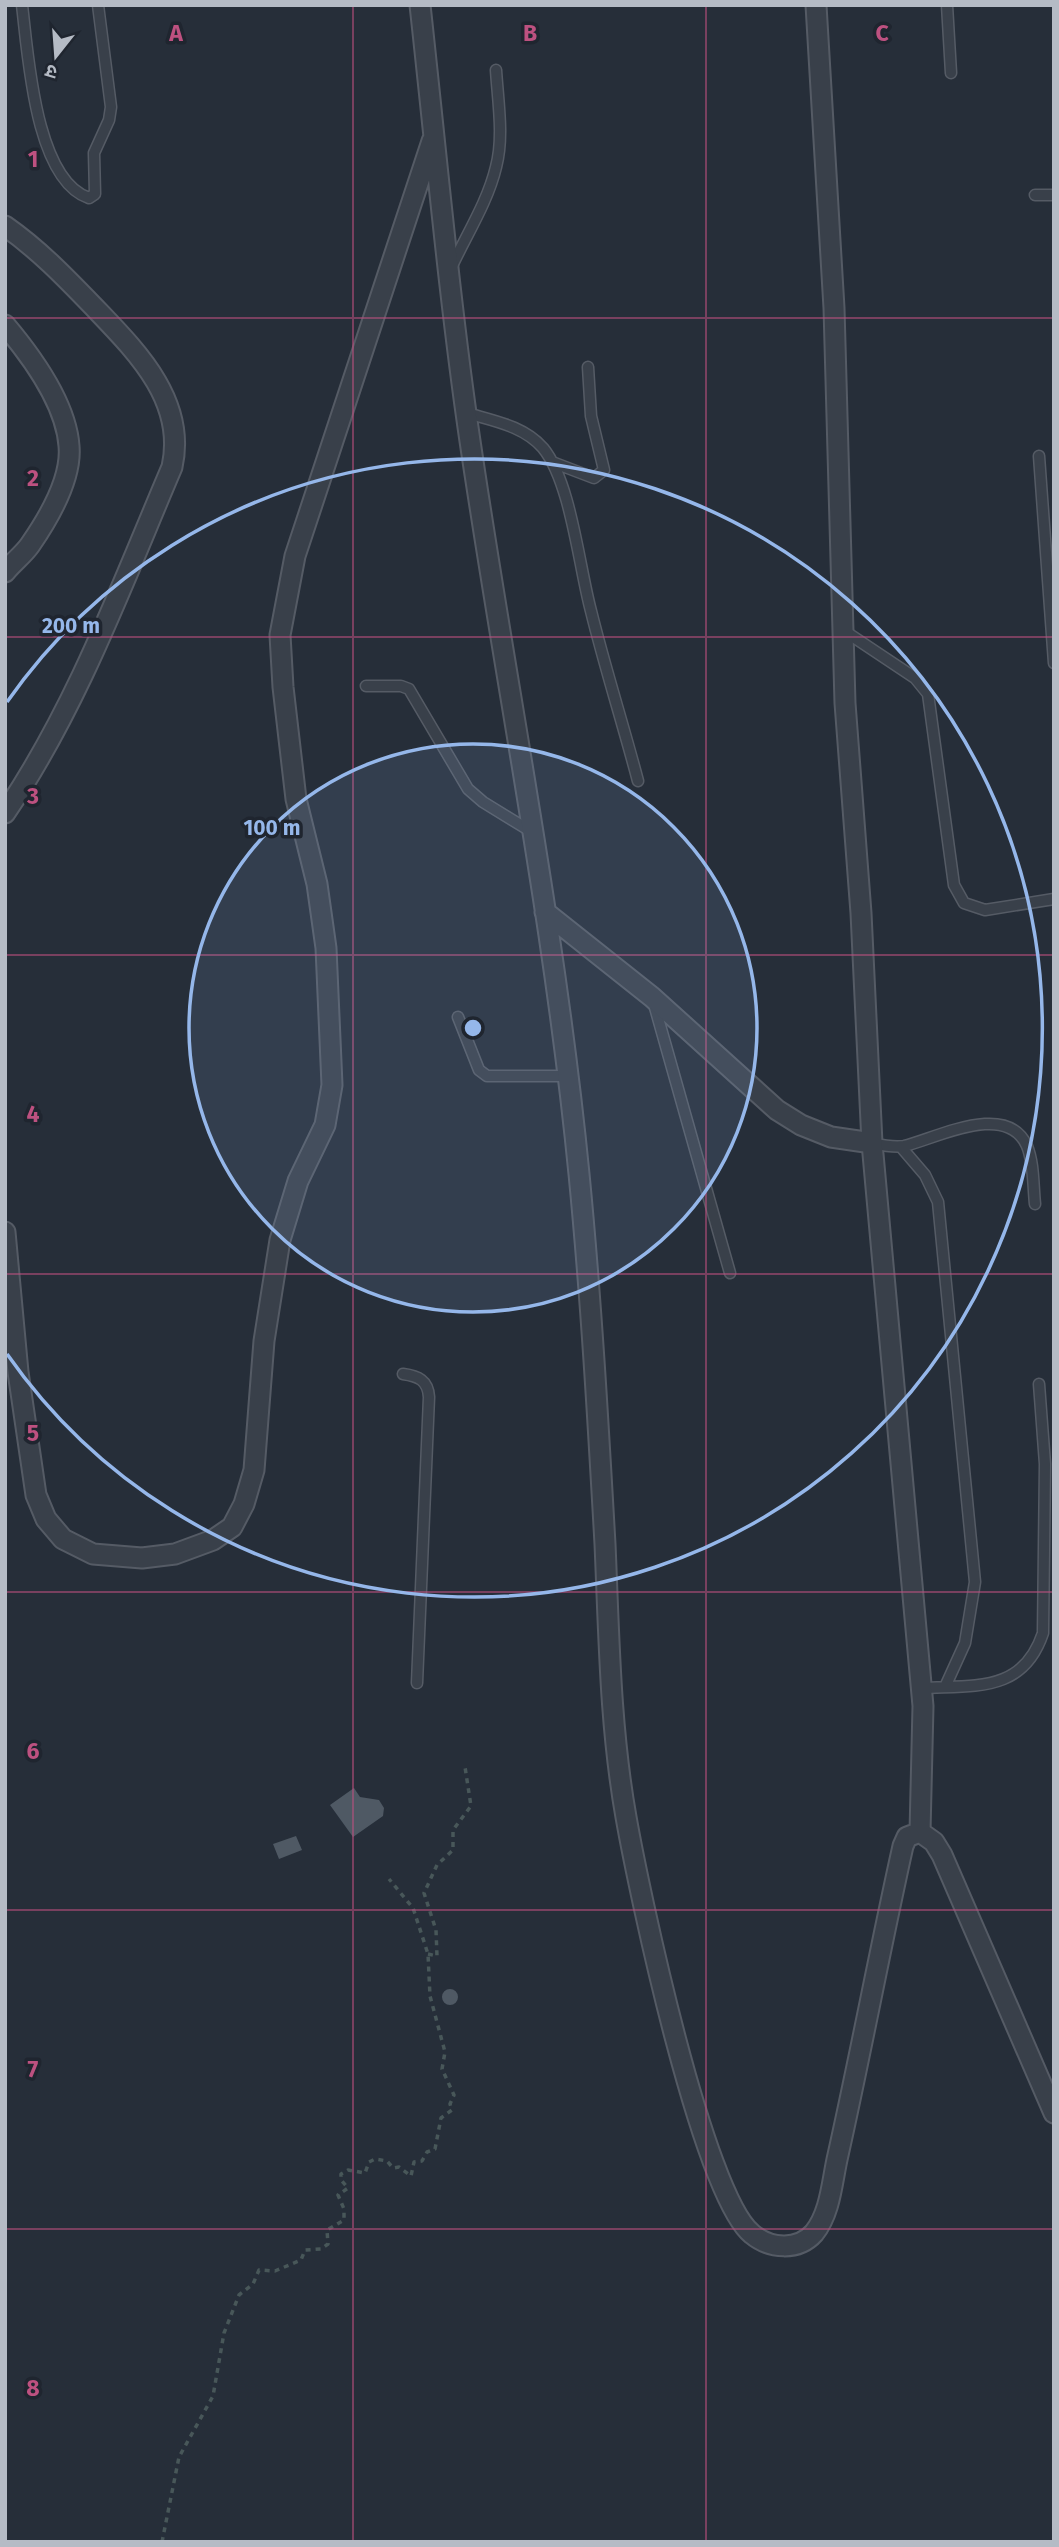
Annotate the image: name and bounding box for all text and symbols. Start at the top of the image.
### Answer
text: A [168,19,183,47]
text: B [523,19,537,47]
text: C [875,19,889,47]
north arrow [21,21,91,91]
text: उ [42,59,60,84]
text: 1 [28,145,38,173]
text: 2 [27,464,39,492]
text: 200 m [42,613,100,639]
text: 3 [26,782,39,810]
text: 100 m [243,815,301,841]
centre of rings [461,1016,485,1040]
text: 4 [27,1100,40,1128]
text: 5 [27,1419,39,1447]
text: 6 [27,1737,40,1765]
text: 7 [28,2055,39,2083]
text: 8 [26,2374,40,2402]

